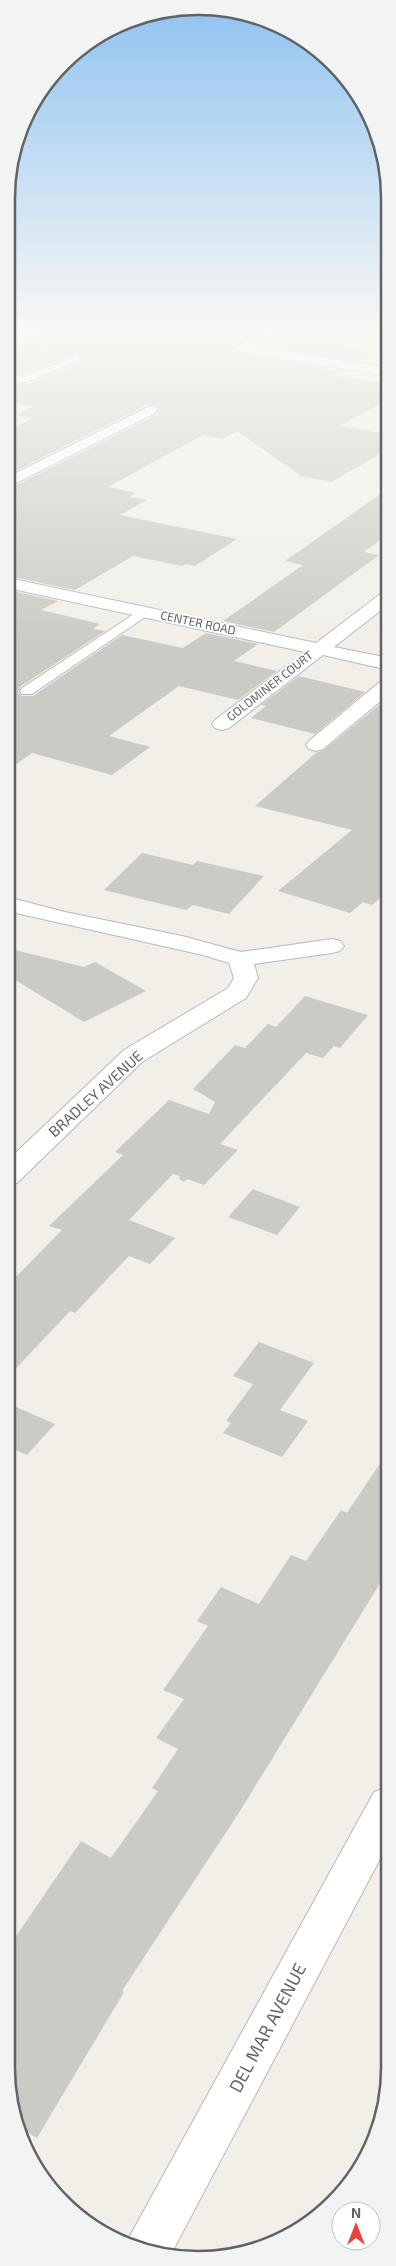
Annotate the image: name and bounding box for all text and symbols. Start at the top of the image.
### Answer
street label: CENTER ROAD [159,607,237,637]
street label: GOLDMINER COURT [223,647,315,723]
street label: BRADLEY AVENUE [45,1046,146,1140]
street label: DEL MAR AVENUE [224,1959,310,2096]
north arrow [331,2201,381,2251]
text: N [351,2204,361,2221]

